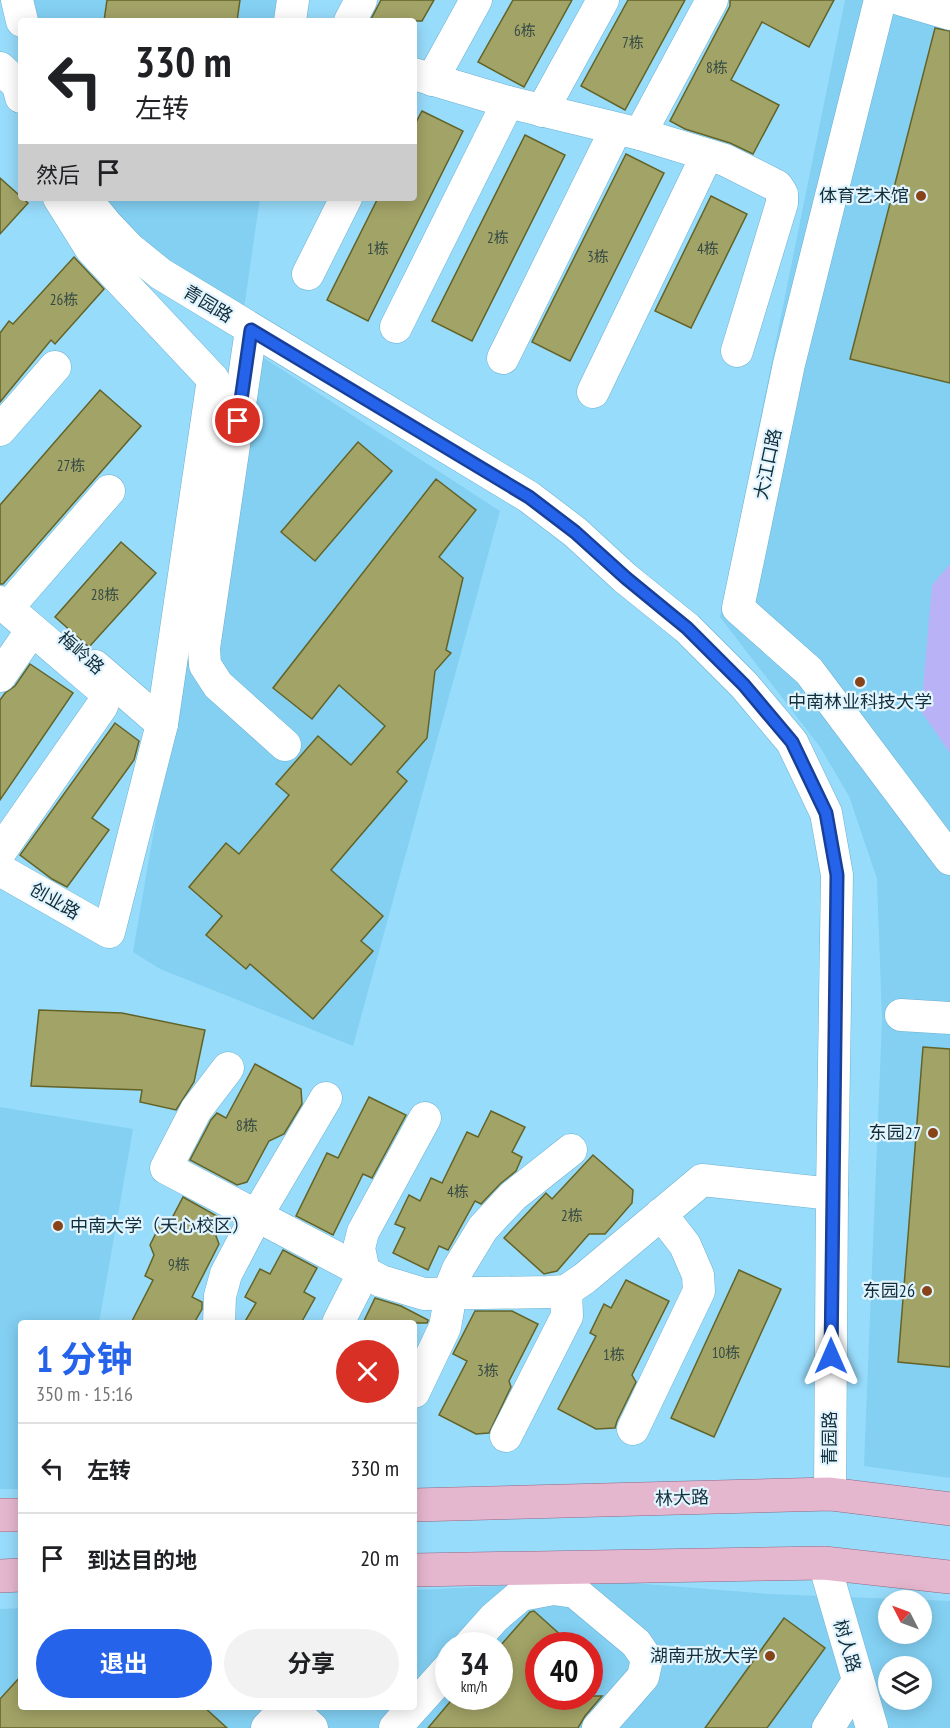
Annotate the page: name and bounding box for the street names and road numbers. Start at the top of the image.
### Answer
street label: 青园路 [179,280,237,327]
street label: 大江口路 [749,426,786,502]
street label: 梅岭路 [53,626,109,679]
street label: 创业路 [26,877,84,924]
street label: 青园路 [818,1411,841,1465]
street label: 林大路 [655,1485,709,1510]
street label: 树人路 [829,1617,866,1675]

